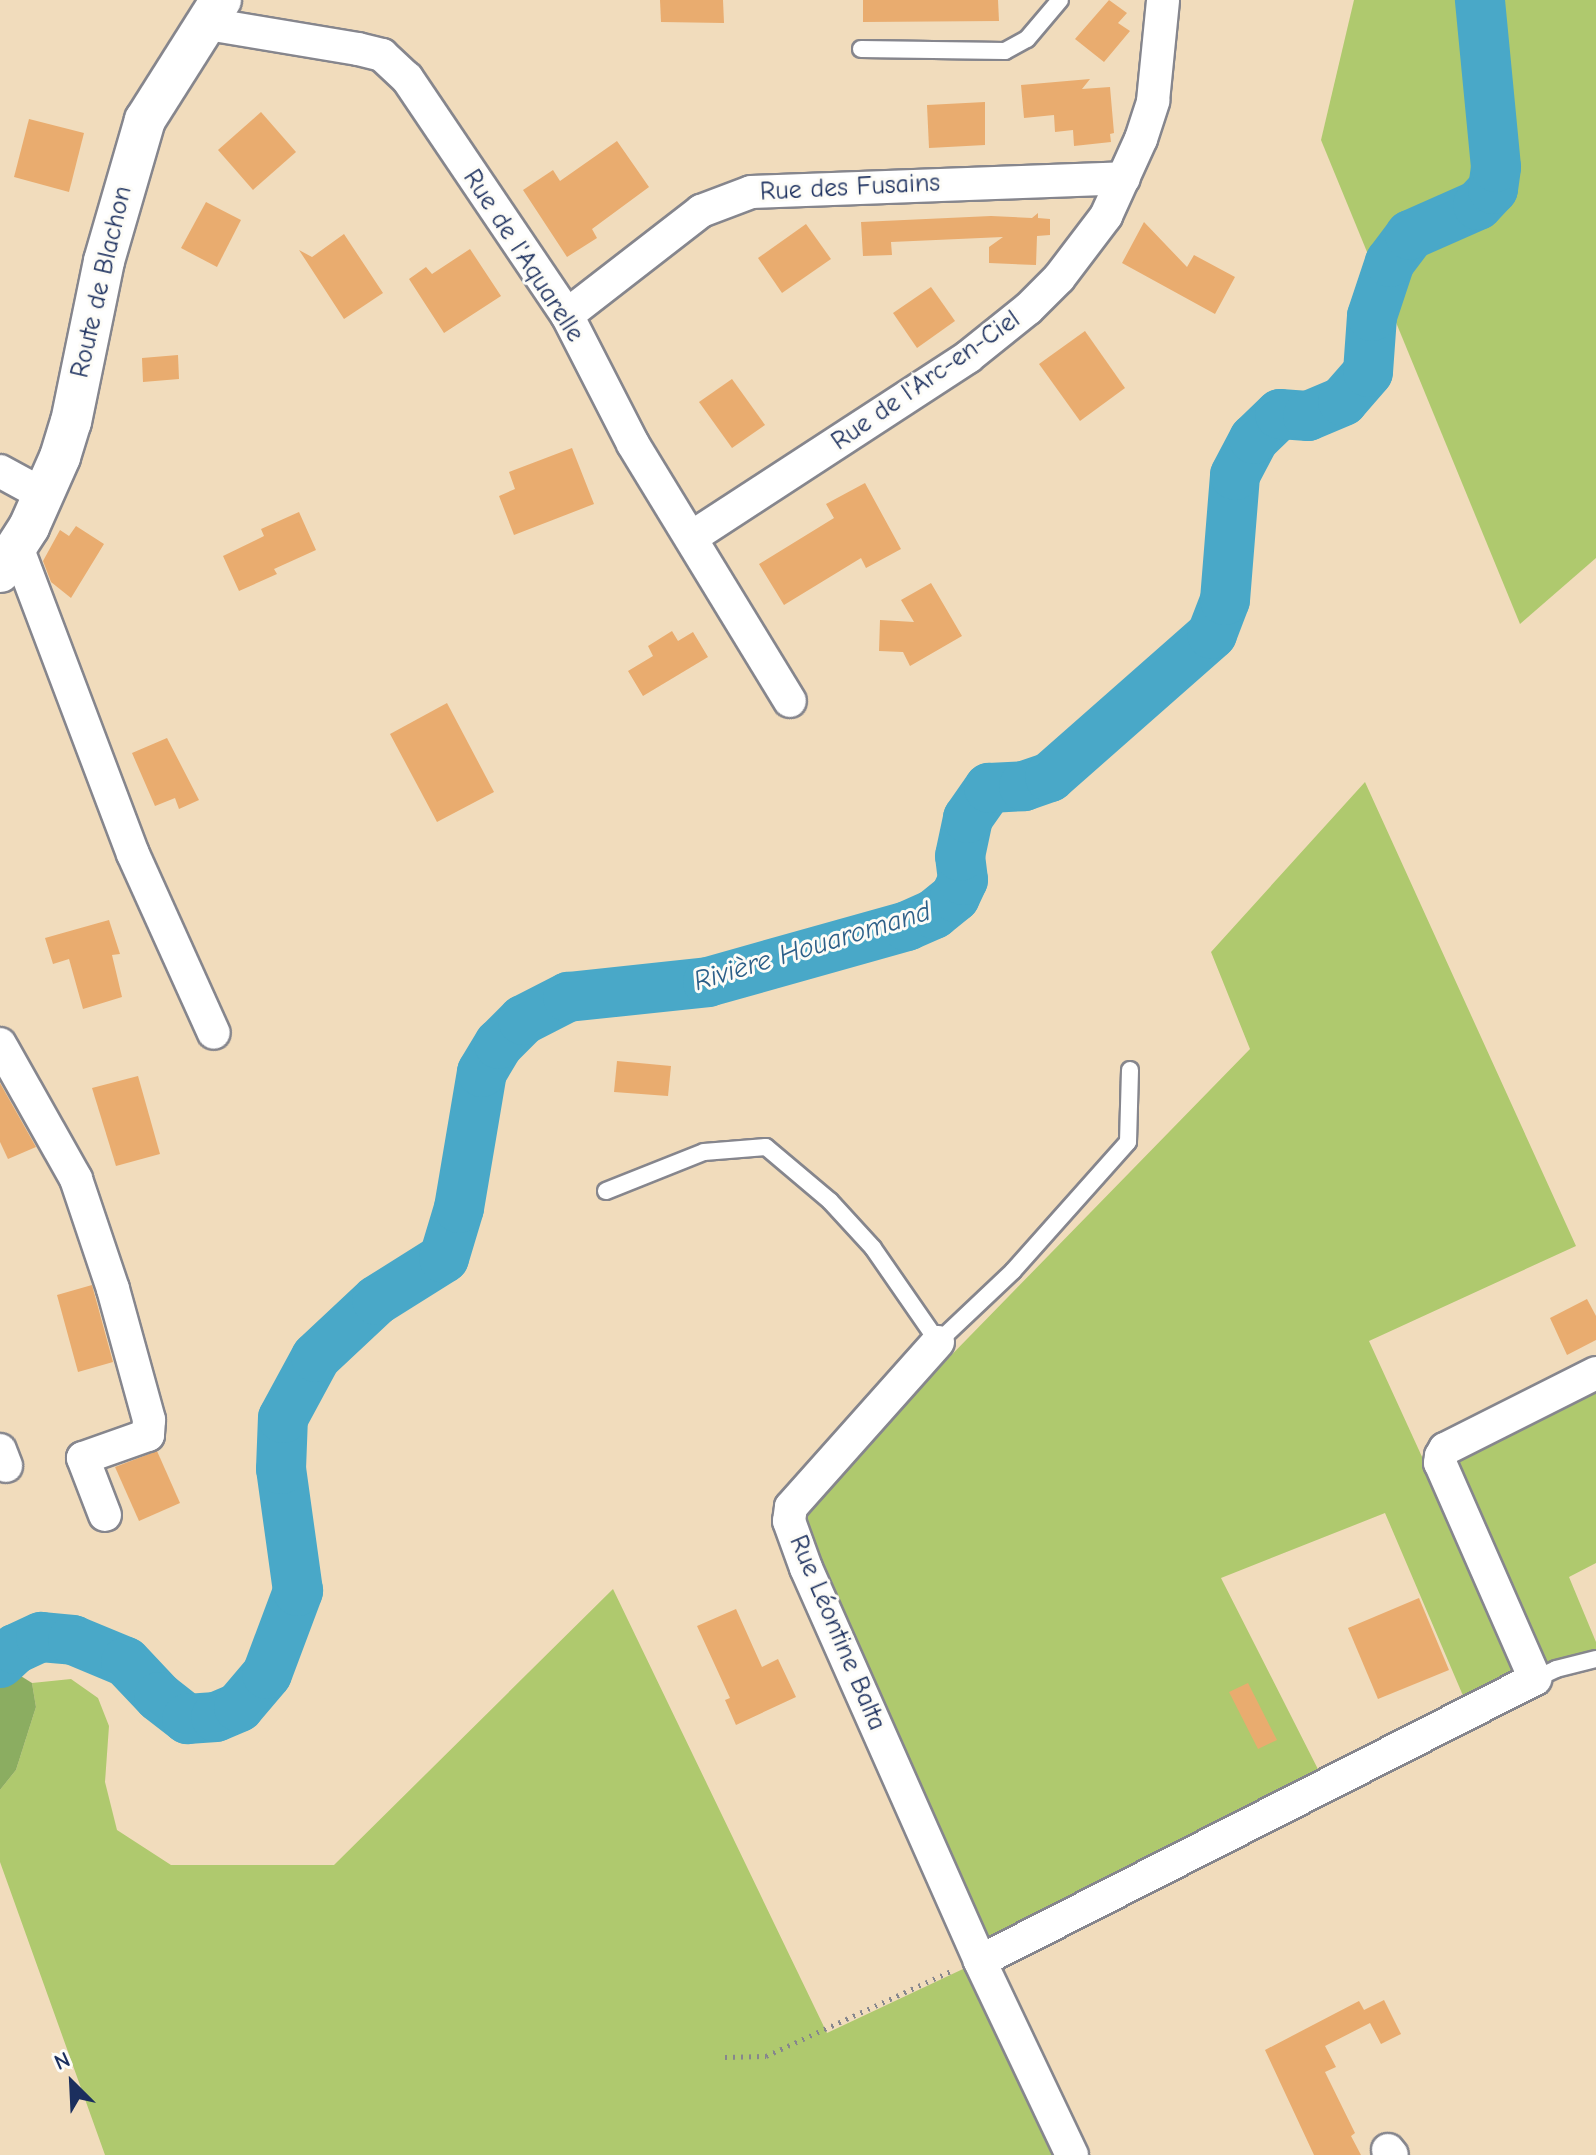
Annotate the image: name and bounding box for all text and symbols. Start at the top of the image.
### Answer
street label: Rue de l'Aquarelle [456,164,590,348]
street label: Rue des Fusains [759,168,941,208]
street label: Route de Blachon [65,183,139,381]
street label: Rue de l'Arc-en-Ciel [826,304,1026,458]
water label: Rivière Houaromand [689,894,935,998]
street label: Rue Léontine Balta [782,1531,892,1735]
north arrow [32,2043,112,2123]
text: N [50,2046,74,2076]

